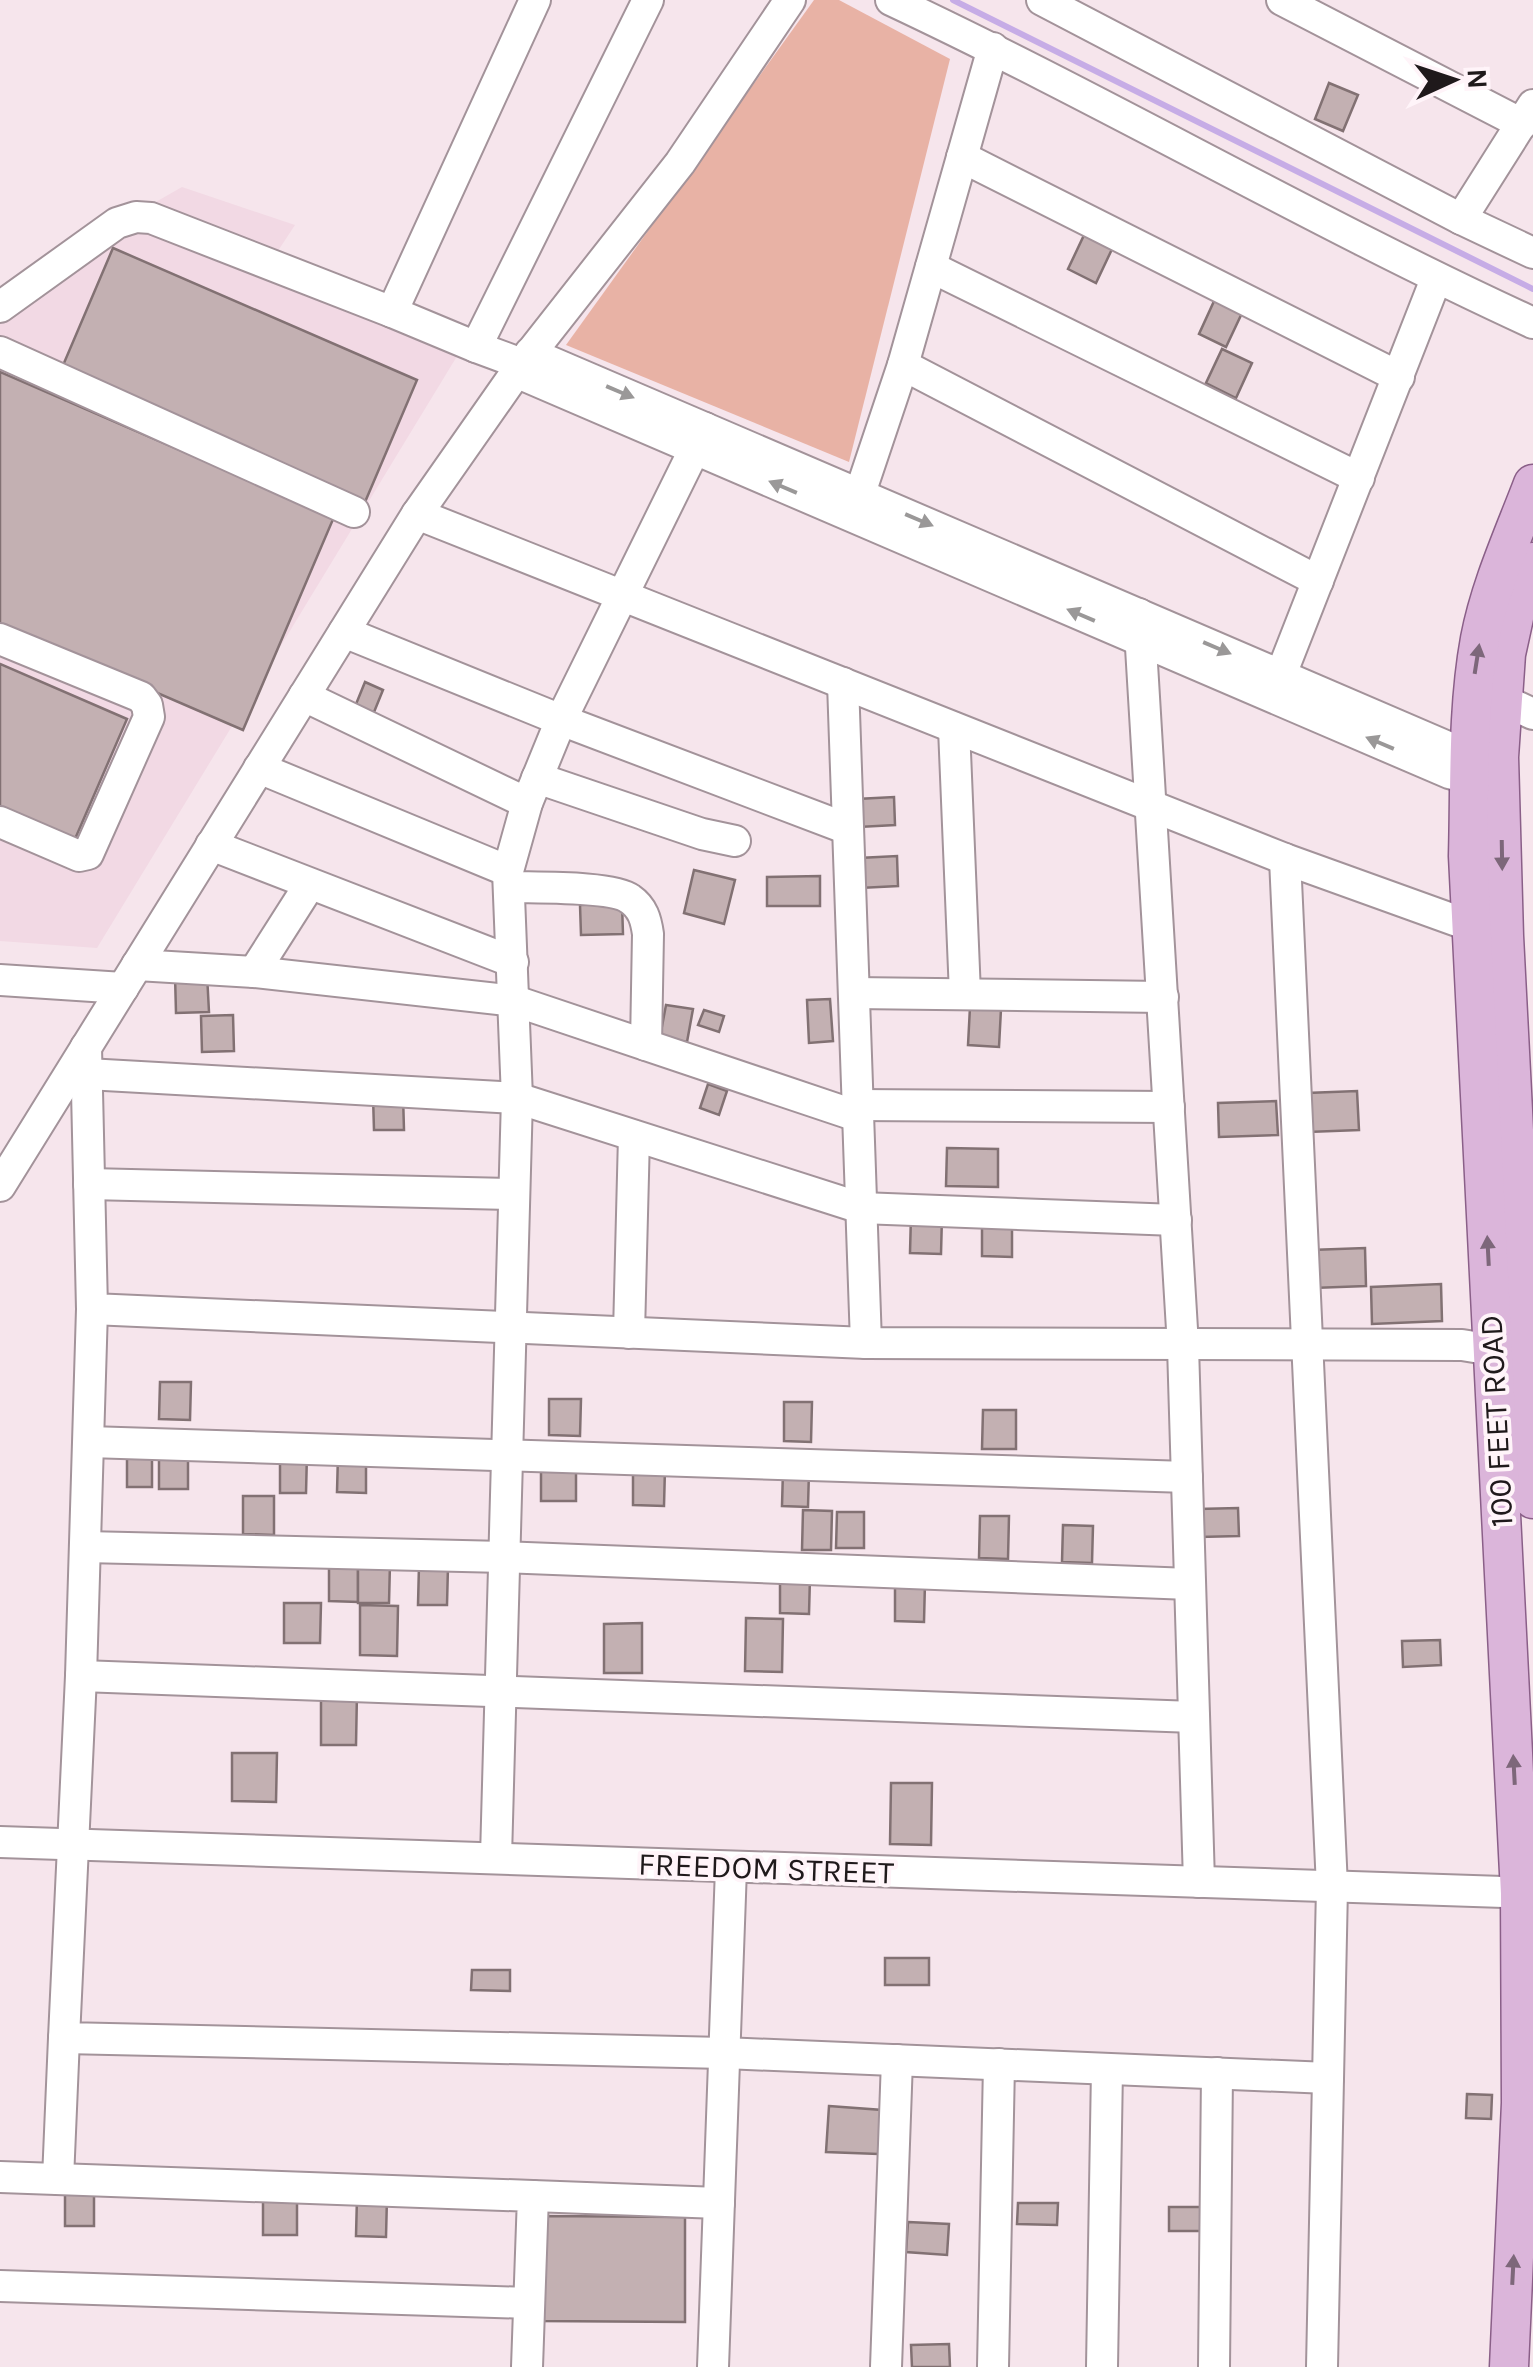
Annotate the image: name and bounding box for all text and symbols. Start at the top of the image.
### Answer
north arrow [1403,30,1503,130]
text: N [1460,68,1494,90]
one-way arrow [605,384,635,400]
one-way arrow [768,479,798,495]
one-way arrow [904,512,934,528]
one-way arrow [1066,607,1096,623]
one-way arrow [1202,640,1232,656]
one-way arrow [1470,643,1486,674]
one-way arrow [1365,735,1395,751]
one-way arrow [1494,839,1510,871]
one-way arrow [1479,1235,1495,1267]
street label: 100 FEET ROAD [1472,1314,1521,1528]
one-way arrow [1506,1753,1522,1785]
street label: FREEDOM STREET [638,1846,894,1891]
one-way arrow [1505,2253,1521,2285]

